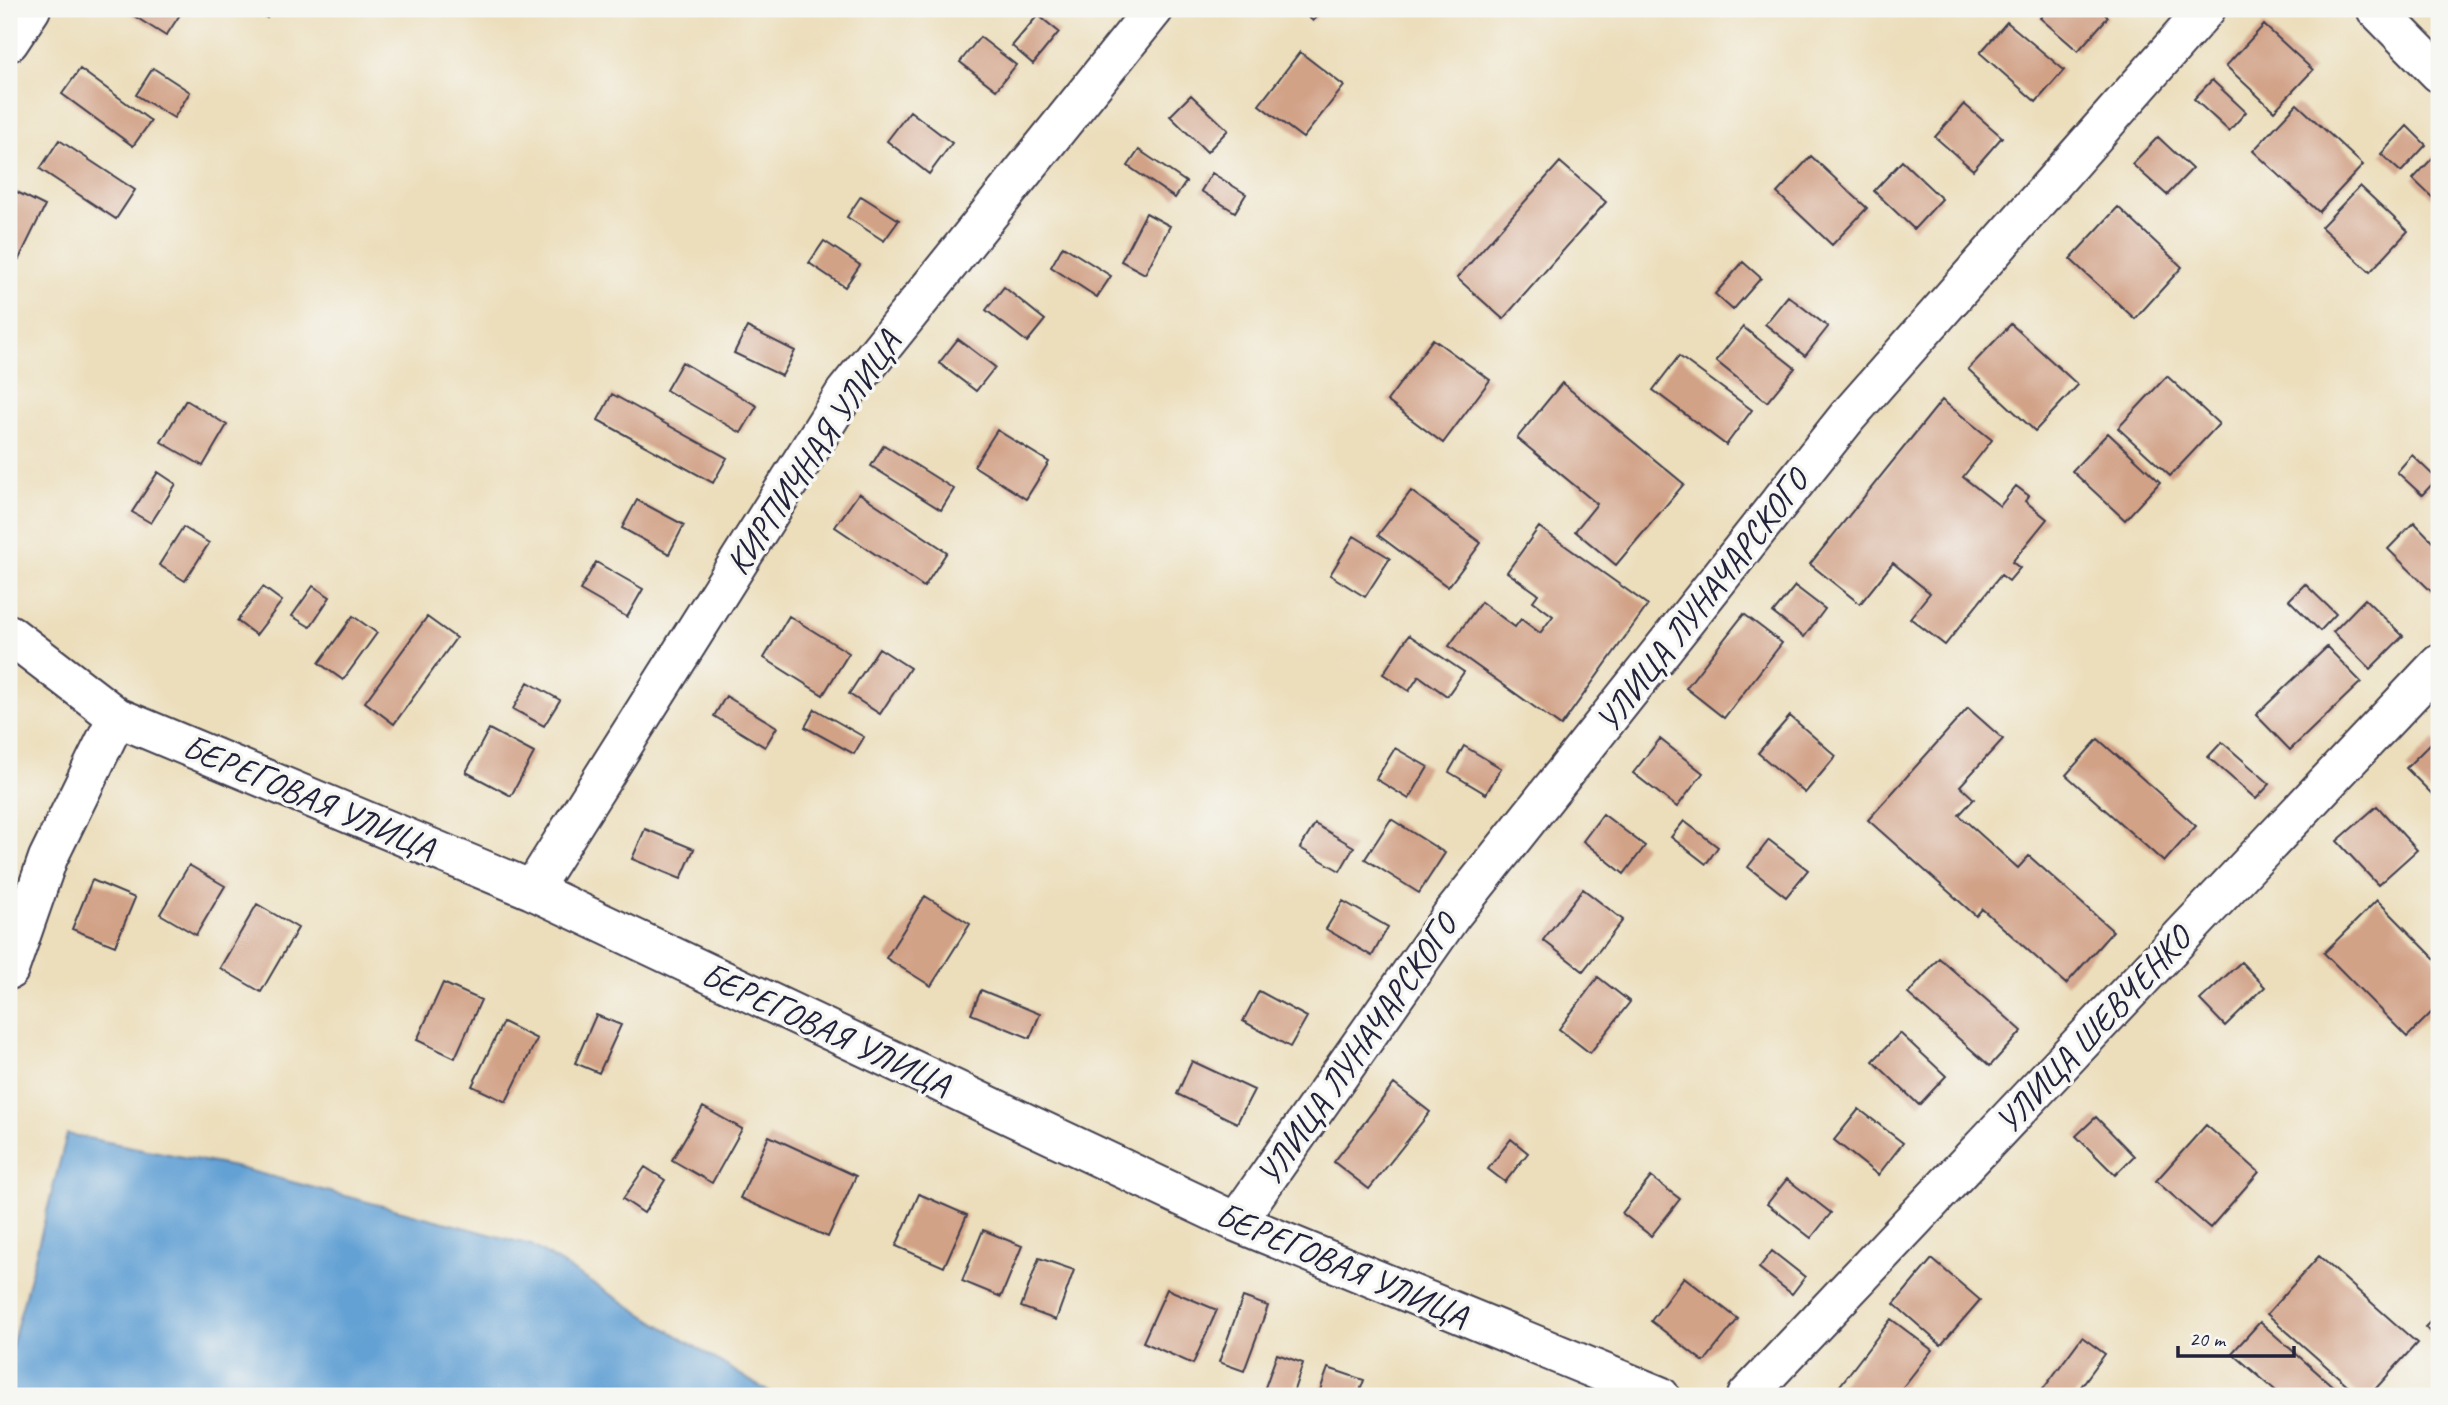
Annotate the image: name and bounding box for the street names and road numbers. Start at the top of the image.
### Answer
street label: КИРПИЧНАЯ УЛИЦА [715,322,912,583]
street label: УЛИЦА ЛУНАЧАРСКОГО [1585,458,1821,741]
street label: БЕРЕГОВАЯ УЛИЦА [176,724,443,871]
street label: УЛИЦА ЛУНАЧАРСКОГО [1246,903,1470,1194]
street label: УЛИЦА ШЕВЧЕНКО [1985,914,2203,1143]
street label: БЕРЕГОВАЯ УЛИЦА [694,952,959,1107]
street label: БЕРЕГОВАЯ УЛИЦА [1209,1192,1476,1339]

